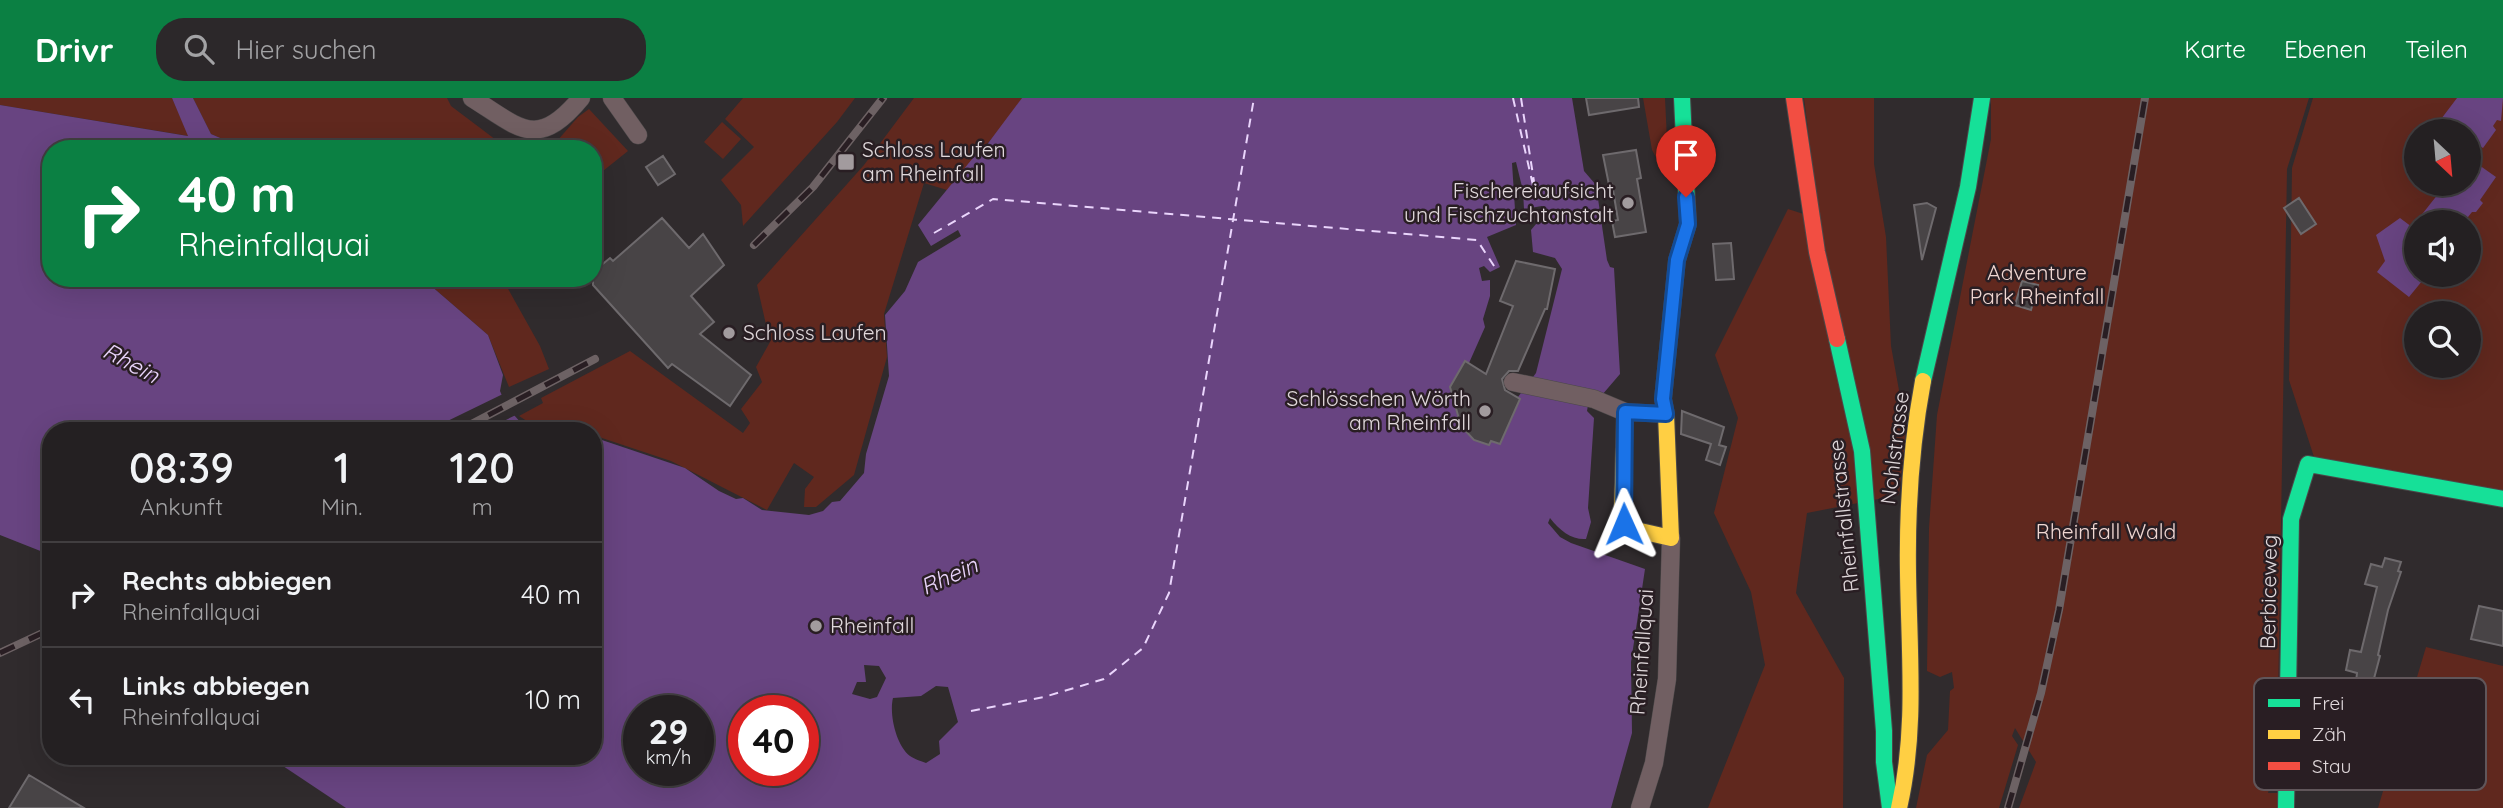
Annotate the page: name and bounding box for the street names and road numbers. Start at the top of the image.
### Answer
street label: Nohlstrasse [1874,390,1914,506]
street label: Rheinfallstrasse [1822,438,1864,594]
street label: Berbiceweg [2254,535,2282,649]
street label: Rheinfallquai [1624,588,1658,716]

